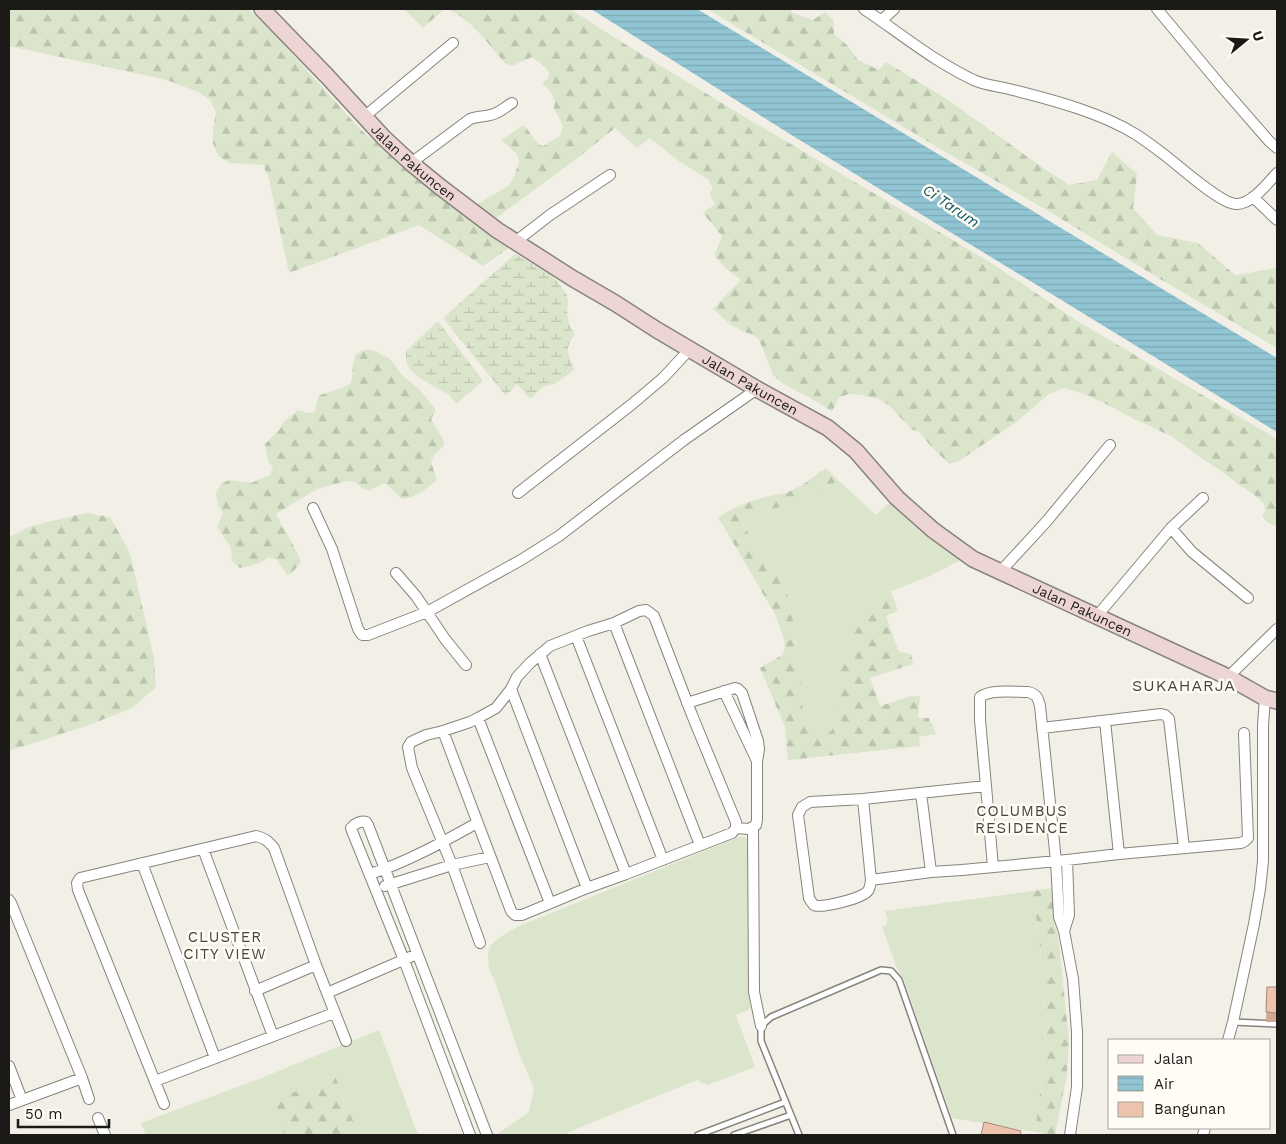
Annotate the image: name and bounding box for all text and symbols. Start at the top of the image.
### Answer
north arrow [1221,15,1271,65]
text: U [1249,29,1268,43]
street label: Jalan Pakuncen [368,121,459,204]
water label: Ci Tarum [919,181,983,231]
street label: Jalan Pakuncen [699,351,801,418]
street label: Jalan Pakuncen [1030,580,1135,640]
district label: SUKAHARJA [1132,676,1236,695]
district label: COLUMBUS RESIDENCE [975,802,1069,837]
district label: CLUSTER CITY VIEW [183,928,267,963]
legend [1108,1039,1271,1129]
text: Jalan [1154,1050,1193,1068]
text: Air [1154,1075,1174,1093]
scale bar [18,1096,109,1128]
text: Bangunan [1154,1100,1226,1118]
text: 50 m [25,1105,62,1123]

